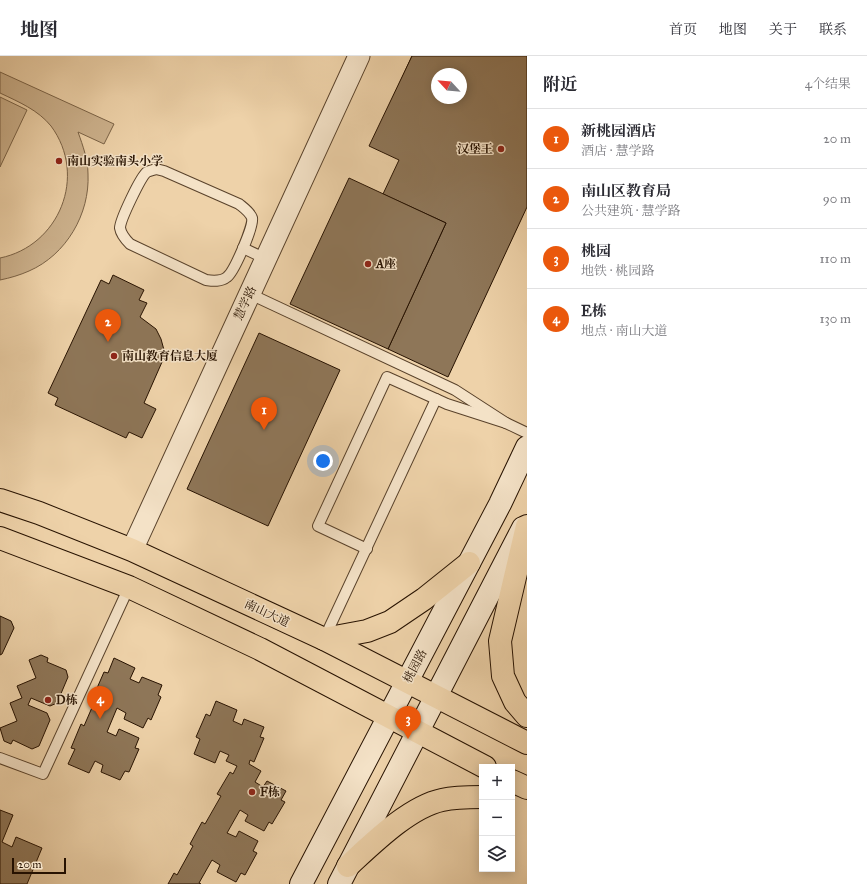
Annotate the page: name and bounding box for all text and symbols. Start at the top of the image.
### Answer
text: 地图 [20,18,58,41]
text: 首页 [669,21,697,38]
text: 地图 [719,21,747,38]
text: 关于 [769,21,797,38]
text: 联系 [819,21,847,38]
north arrow [431,68,467,104]
text: 附近 [543,74,577,95]
text: 4个结果 [805,76,851,92]
text: 新桃园酒店 [581,122,656,140]
text: 1 [553,131,559,147]
text: 20 m [823,131,851,147]
place label: 汉堡王 [457,142,493,156]
text: 酒店 · 慧学路 [581,143,654,159]
marker: 汉堡王 [496,144,506,154]
place label: 南山实验南头小学 [67,154,163,168]
marker: 南山实验南头小学 [54,156,64,166]
text: 南山区教育局 [581,182,671,200]
text: 2 [553,191,559,207]
text: 90 m [823,191,851,207]
text: 公共建筑 · 慧学路 [581,203,680,219]
text: 桃园 [581,242,611,260]
text: 3 [553,251,559,267]
text: 110 m [819,251,851,267]
place label: A座 [375,257,396,271]
marker: A座 [363,259,373,269]
text: 地铁 · 桃园路 [581,263,654,279]
street label: 慧学路 [231,284,259,322]
text: E栋 [581,302,607,320]
pin: 2 [95,309,121,342]
text: 4 [552,311,560,327]
text: 130 m [819,311,851,327]
text: 地点 · 南山大道 [581,323,667,339]
place label: 南山教育信息大厦 [122,349,218,363]
marker: 南山教育信息大厦 [109,351,119,361]
pin: 1 [251,397,277,430]
your location [313,451,333,471]
street label: 南山大道 [242,597,292,629]
street label: 桃园路 [400,647,430,685]
pin: 4 [87,686,113,719]
place label: D栋 [56,693,77,707]
marker: D栋 [43,695,53,705]
pin: 3 [395,706,421,739]
map controls [479,764,515,872]
button: + [479,764,515,800]
place label: F栋 [260,785,280,799]
marker: F栋 [247,787,257,797]
button: − [479,800,515,836]
button: layers [479,836,515,872]
scale bar [12,856,66,875]
text: 20 m [18,858,41,871]

